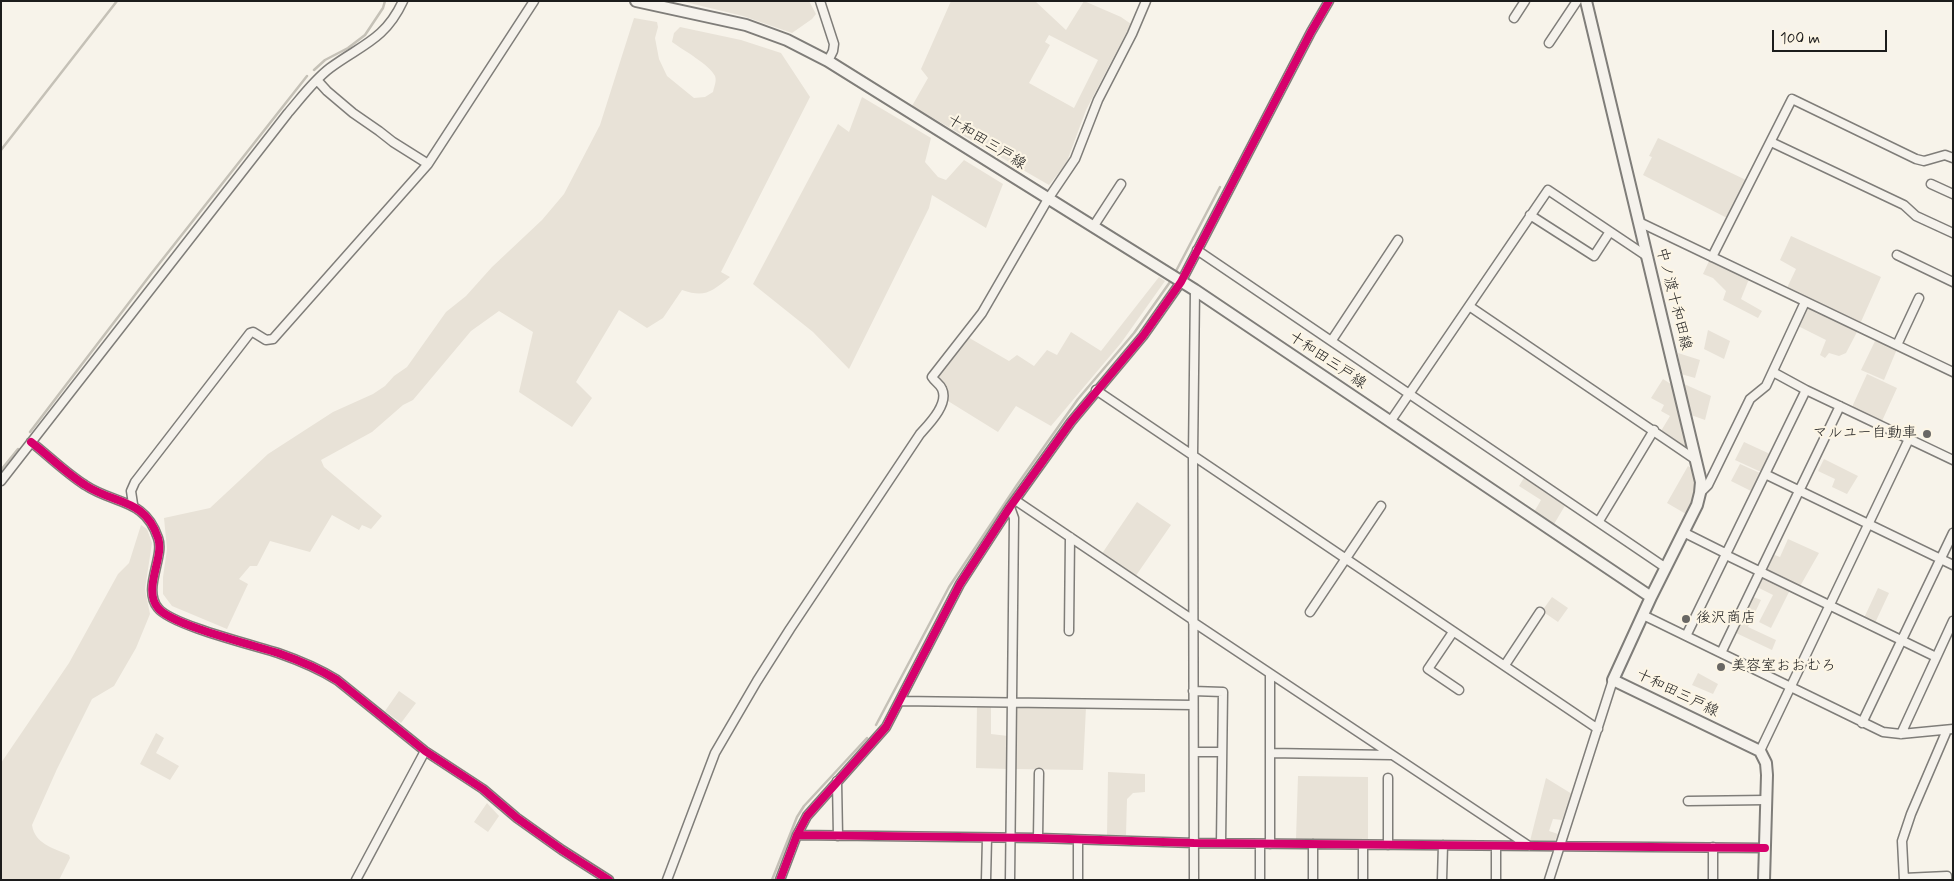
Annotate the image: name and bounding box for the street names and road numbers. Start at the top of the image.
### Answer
street label: 十和田三戸線 [943,112,1029,174]
street label: 中ノ渡十和田線 [1652,246,1694,352]
street label: 十和田三戸線 [1285,328,1369,394]
street label: 十和田三戸線 [1633,666,1721,722]

